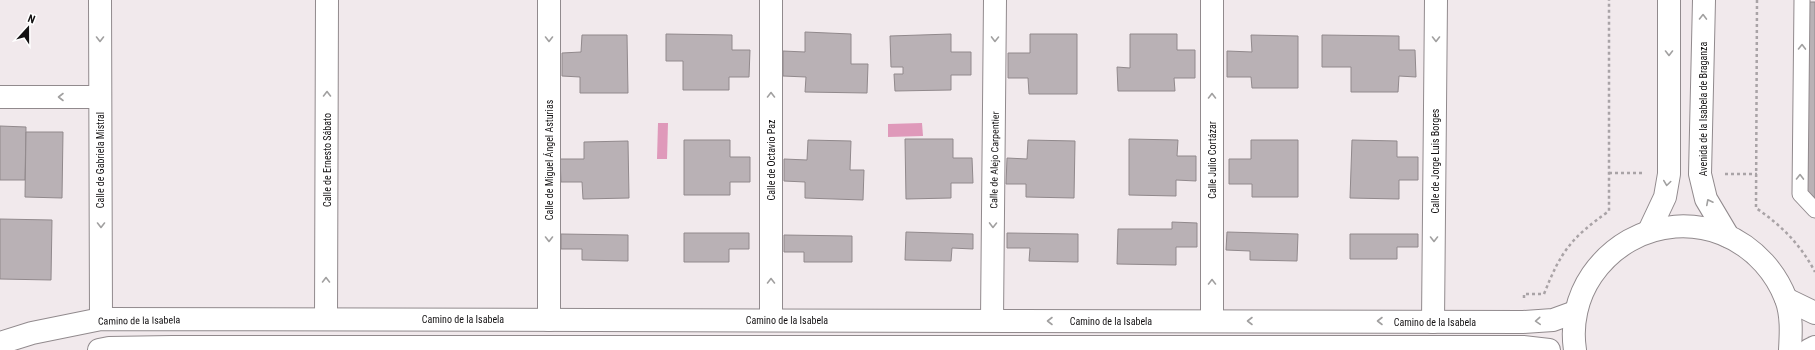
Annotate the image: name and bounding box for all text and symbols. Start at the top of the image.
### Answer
north arrow [8,8,48,48]
text: N [26,12,37,26]
one-way arrow [1699,14,1708,20]
one-way arrow [96,36,104,42]
one-way arrow [545,36,553,42]
one-way arrow [991,36,999,42]
one-way arrow [1432,36,1440,42]
street label: Avenida de la Isabela de Braganza [1698,42,1709,176]
one-way arrow [1798,44,1806,50]
one-way arrow [1665,50,1673,56]
one-way arrow [323,91,331,97]
one-way arrow [767,92,775,98]
one-way arrow [58,93,64,101]
one-way arrow [1208,93,1216,99]
street label: Calle de Miguel Ángel Asturias [543,99,555,220]
street label: Calle de Jorge Luis Borges [1430,108,1441,213]
street label: Calle de Alejo Carpentier [988,111,1001,209]
street label: Calle de Gabriela Mistral [95,112,106,208]
street label: Calle de Ernesto Sábato [322,113,333,207]
street label: Calle de Octavio Paz [766,120,777,200]
street label: Calle Julio Cortázar [1207,121,1218,199]
one-way arrow [1796,174,1804,180]
one-way arrow [1663,180,1672,186]
one-way arrow [1706,199,1714,206]
one-way arrow [97,222,105,228]
one-way arrow [989,222,997,228]
one-way arrow [545,236,553,242]
one-way arrow [1430,236,1438,242]
one-way arrow [322,277,330,283]
one-way arrow [767,278,775,284]
one-way arrow [1208,279,1216,285]
street label: Camino de la Isabela [98,314,180,327]
street label: Camino de la Isabela [422,314,504,325]
street label: Camino de la Isabela [746,315,828,326]
street label: Camino de la Isabela [1070,316,1152,327]
one-way arrow [1047,317,1053,325]
one-way arrow [1247,317,1253,325]
one-way arrow [1377,317,1383,326]
street label: Camino de la Isabela [1394,317,1476,328]
one-way arrow [1535,317,1541,325]

